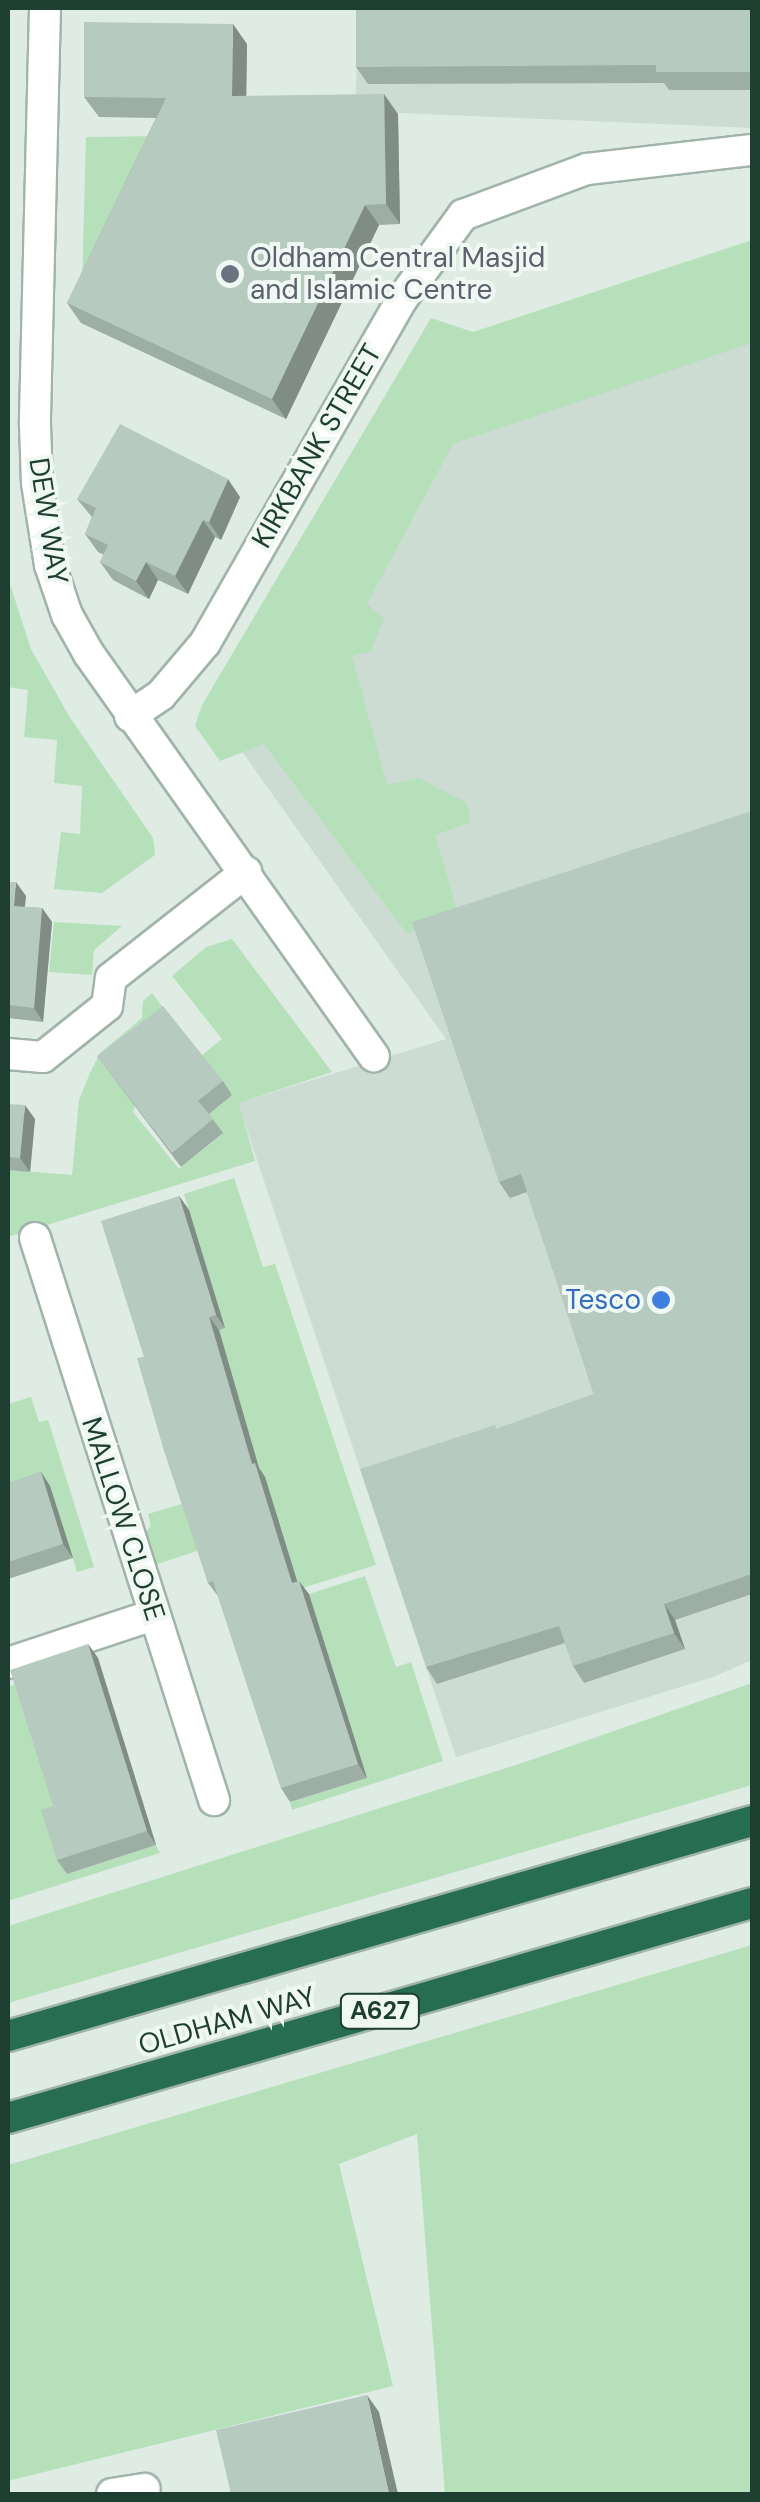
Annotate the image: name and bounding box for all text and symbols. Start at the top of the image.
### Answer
place label: Oldham Central Masjid and Islamic Centre [250,241,545,307]
marker: Oldham Central Masjid and Islamic Centre [219,263,241,285]
street label: KIRKBANK STREET [245,338,389,554]
street label: DEW WAY [21,455,75,587]
place label: Tesco [565,1283,641,1317]
marker: Tesco [650,1289,672,1311]
street label: MALLOW CLOSE [74,1413,172,1625]
street label: OLDHAM WAY [135,1980,319,2062]
road number: A627 [338,1991,422,2031]

